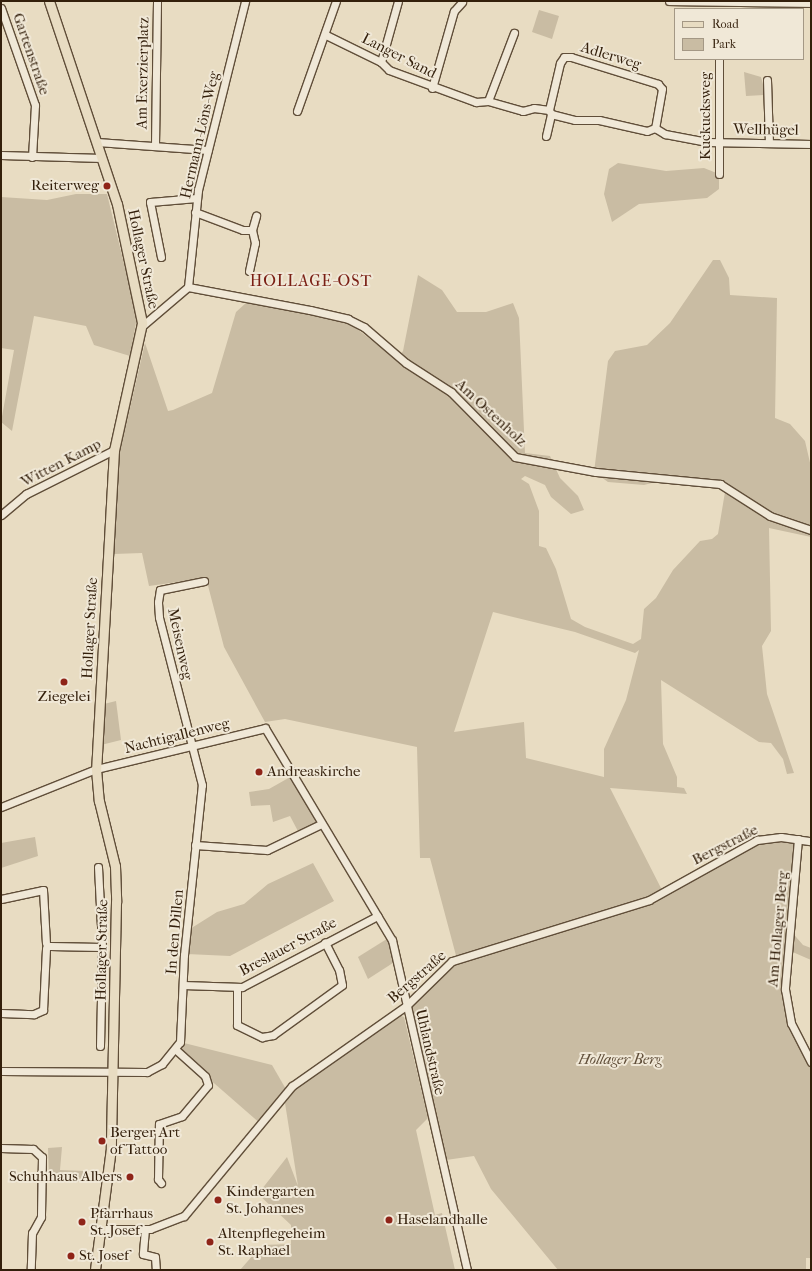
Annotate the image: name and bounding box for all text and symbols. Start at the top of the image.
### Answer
legend [674,8,804,60]
street label: Gartenstraße [9,11,53,97]
street label: Am Exerzierplatz [133,17,153,129]
text: Road [712,17,739,31]
street label: Langer Sand [359,30,439,82]
text: Park [712,37,736,51]
street label: Adlerweg [579,38,643,74]
street label: Hermann-Löns-Weg [177,70,223,200]
street label: Kuckucksweg [697,72,715,160]
street label: Wellhügel [733,120,799,140]
place label: Reiterweg [31,177,99,195]
marker: Reiterweg [102,181,112,191]
street label: Hollager Straße [124,207,162,311]
district label: HOLLAGE-OST [250,271,372,291]
street label: Am Ostenholz [452,375,530,451]
street label: Witten Kamp [18,435,104,491]
street label: Hollager Straße [78,577,102,679]
street label: Meisenweg [164,606,196,682]
marker: Ziegelei [59,677,69,687]
place label: Ziegelei [37,688,91,706]
street label: Nachtigallenweg [123,714,231,758]
place label: Andreaskirche [267,763,361,781]
marker: Andreaskirche [254,767,264,777]
street label: Bergstraße [689,821,761,869]
street label: Am Hollager Berg [764,870,792,988]
street label: In den Dillen [162,889,188,975]
street label: Hollager Straße [92,899,112,1001]
street label: Breslauer Straße [236,914,340,980]
street label: Bergstraße [384,947,450,1007]
street label: Uhlandstraße [411,1007,449,1097]
park label: Hollager Berg [578,1051,662,1069]
place label: Berger Art of Tattoo [110,1123,180,1158]
marker: Berger Art of Tattoo [97,1136,107,1146]
place label: Schuhhaus Albers [9,1168,122,1186]
marker: Schuhhaus Albers [125,1172,135,1182]
place label: Kindergarten St. Johannes [226,1182,315,1217]
marker: Kindergarten St. Johannes [213,1195,223,1205]
place label: Pfarrhaus St. Josef [90,1204,153,1239]
place label: Haselandhalle [397,1211,488,1229]
marker: Haselandhalle [384,1215,394,1225]
marker: Pfarrhaus St. Josef [77,1217,87,1227]
place label: Altenpflegeheim St. Raphael [218,1224,325,1259]
marker: Altenpflegeheim St. Raphael [205,1237,215,1247]
place label: St. Josef [79,1247,129,1265]
marker: St. Josef [66,1251,76,1261]

